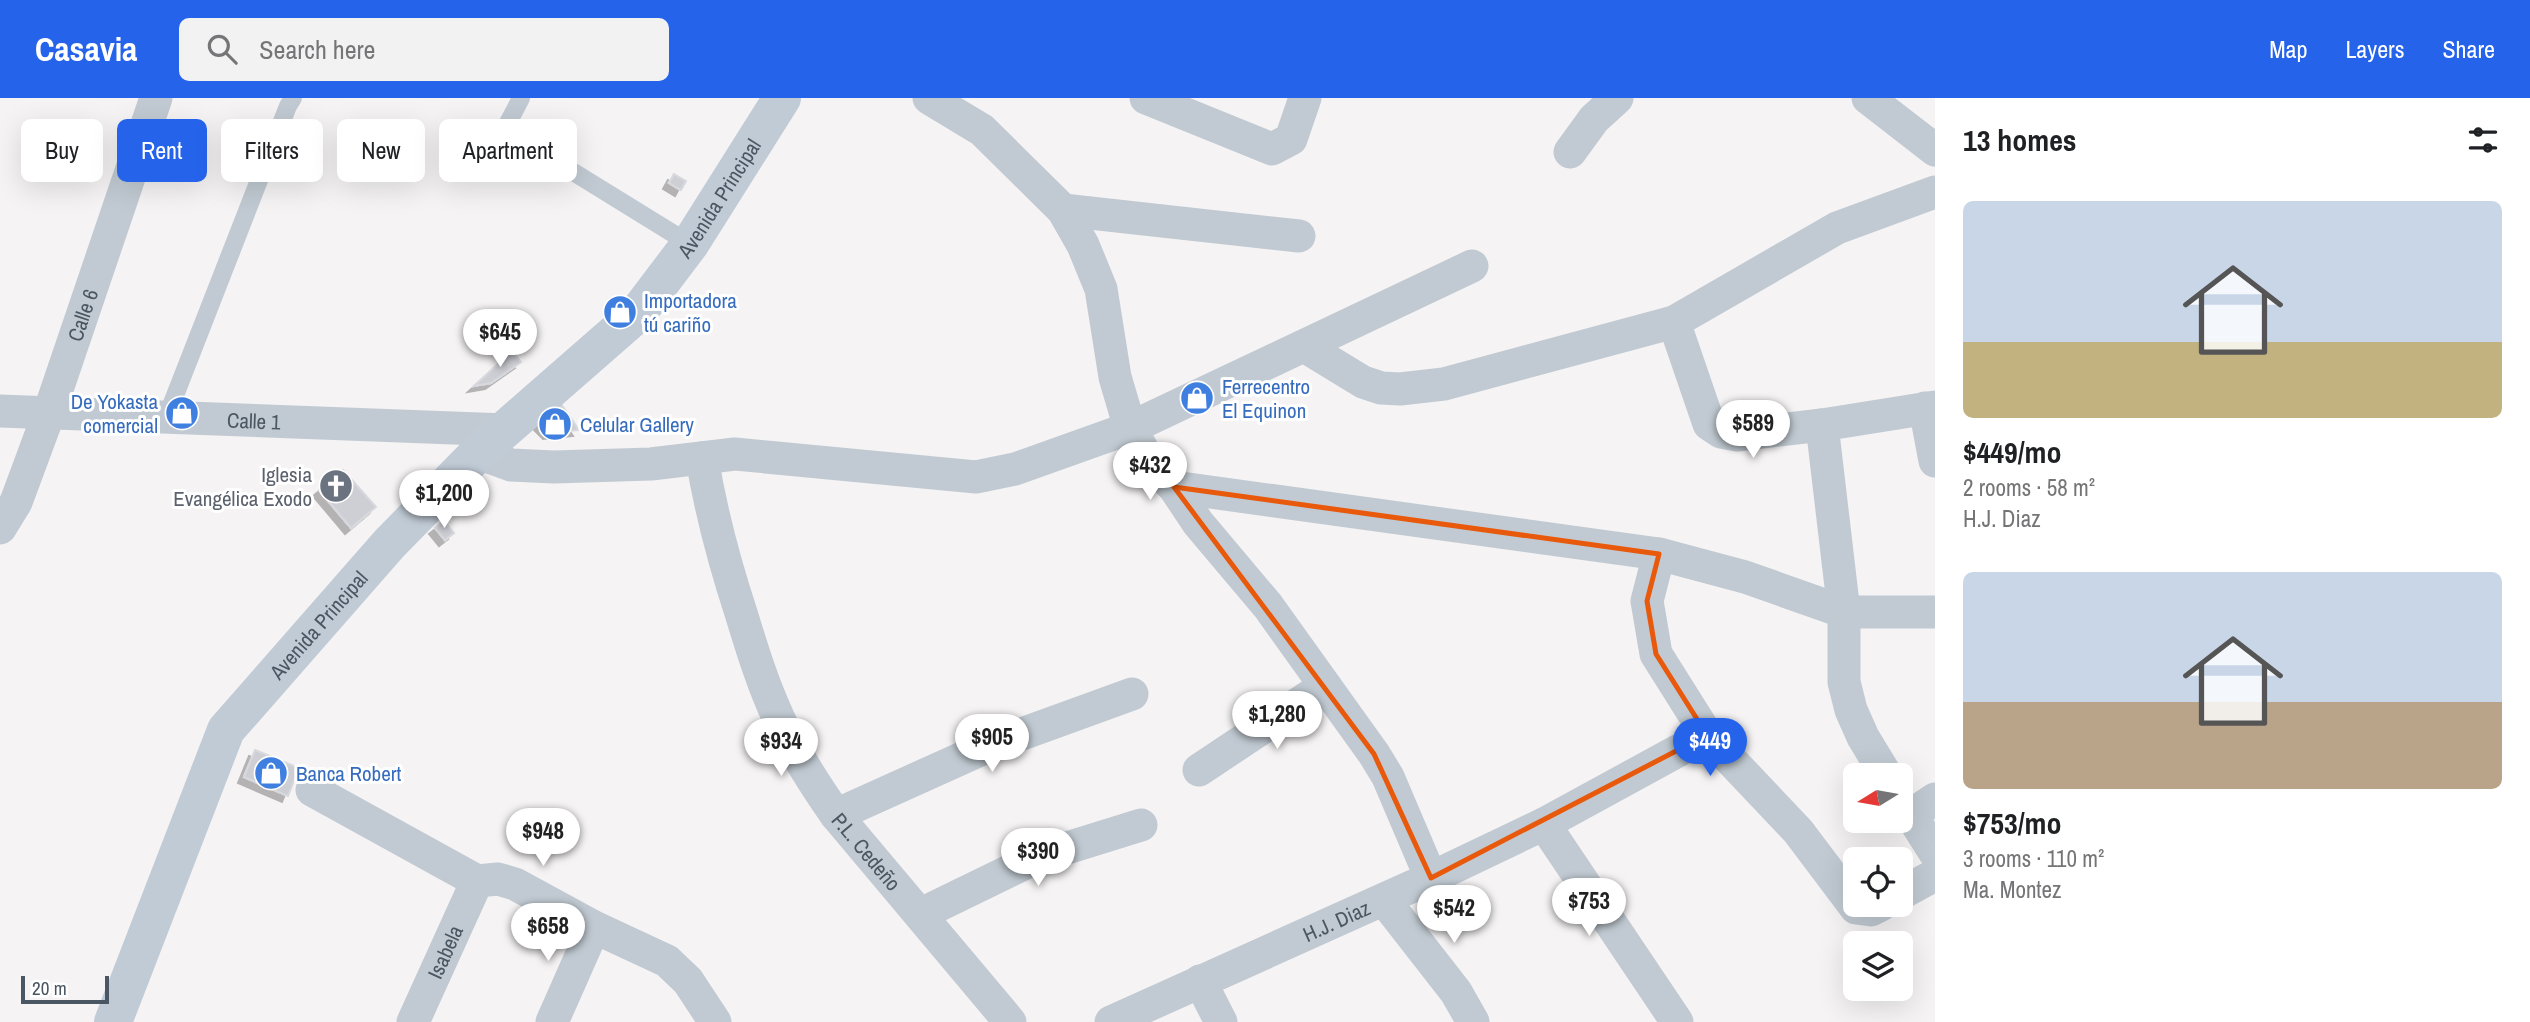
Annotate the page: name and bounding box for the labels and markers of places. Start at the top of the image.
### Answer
place label: Importadora tú cariño [644,286,737,339]
shop icon: Importadora tú cariño [601,293,639,331]
pin: $645 [459,310,541,369]
place label: Ferrecentro El Equinon [1222,372,1310,425]
shop icon: Ferrecentro El Equinon [1178,379,1216,417]
place label: De Yokasta comercial [71,387,158,440]
shop icon: De Yokasta comercial [163,394,201,432]
pin: $589 [1712,400,1794,460]
shop icon: Celular Gallery [536,405,574,443]
place label: Celular Gallery [580,410,694,439]
pin: $432 [1109,442,1191,502]
place label: Iglesia Evangélica Exodo [173,460,312,513]
church icon: Iglesia Evangélica Exodo [317,467,355,505]
pin: $1,200 [387,470,501,530]
pin: $1,280 [1220,692,1334,751]
pin: $905 [951,714,1033,774]
pin: $934 [740,718,822,778]
pin: $449 [1669,718,1751,778]
shop icon: Banca Robert [252,754,290,792]
place label: Banca Robert [296,759,402,788]
pin: $948 [502,808,584,868]
pin: $390 [997,828,1079,888]
pin: $753 [1548,878,1630,938]
pin: $542 [1413,886,1495,945]
pin: $658 [507,904,589,963]

